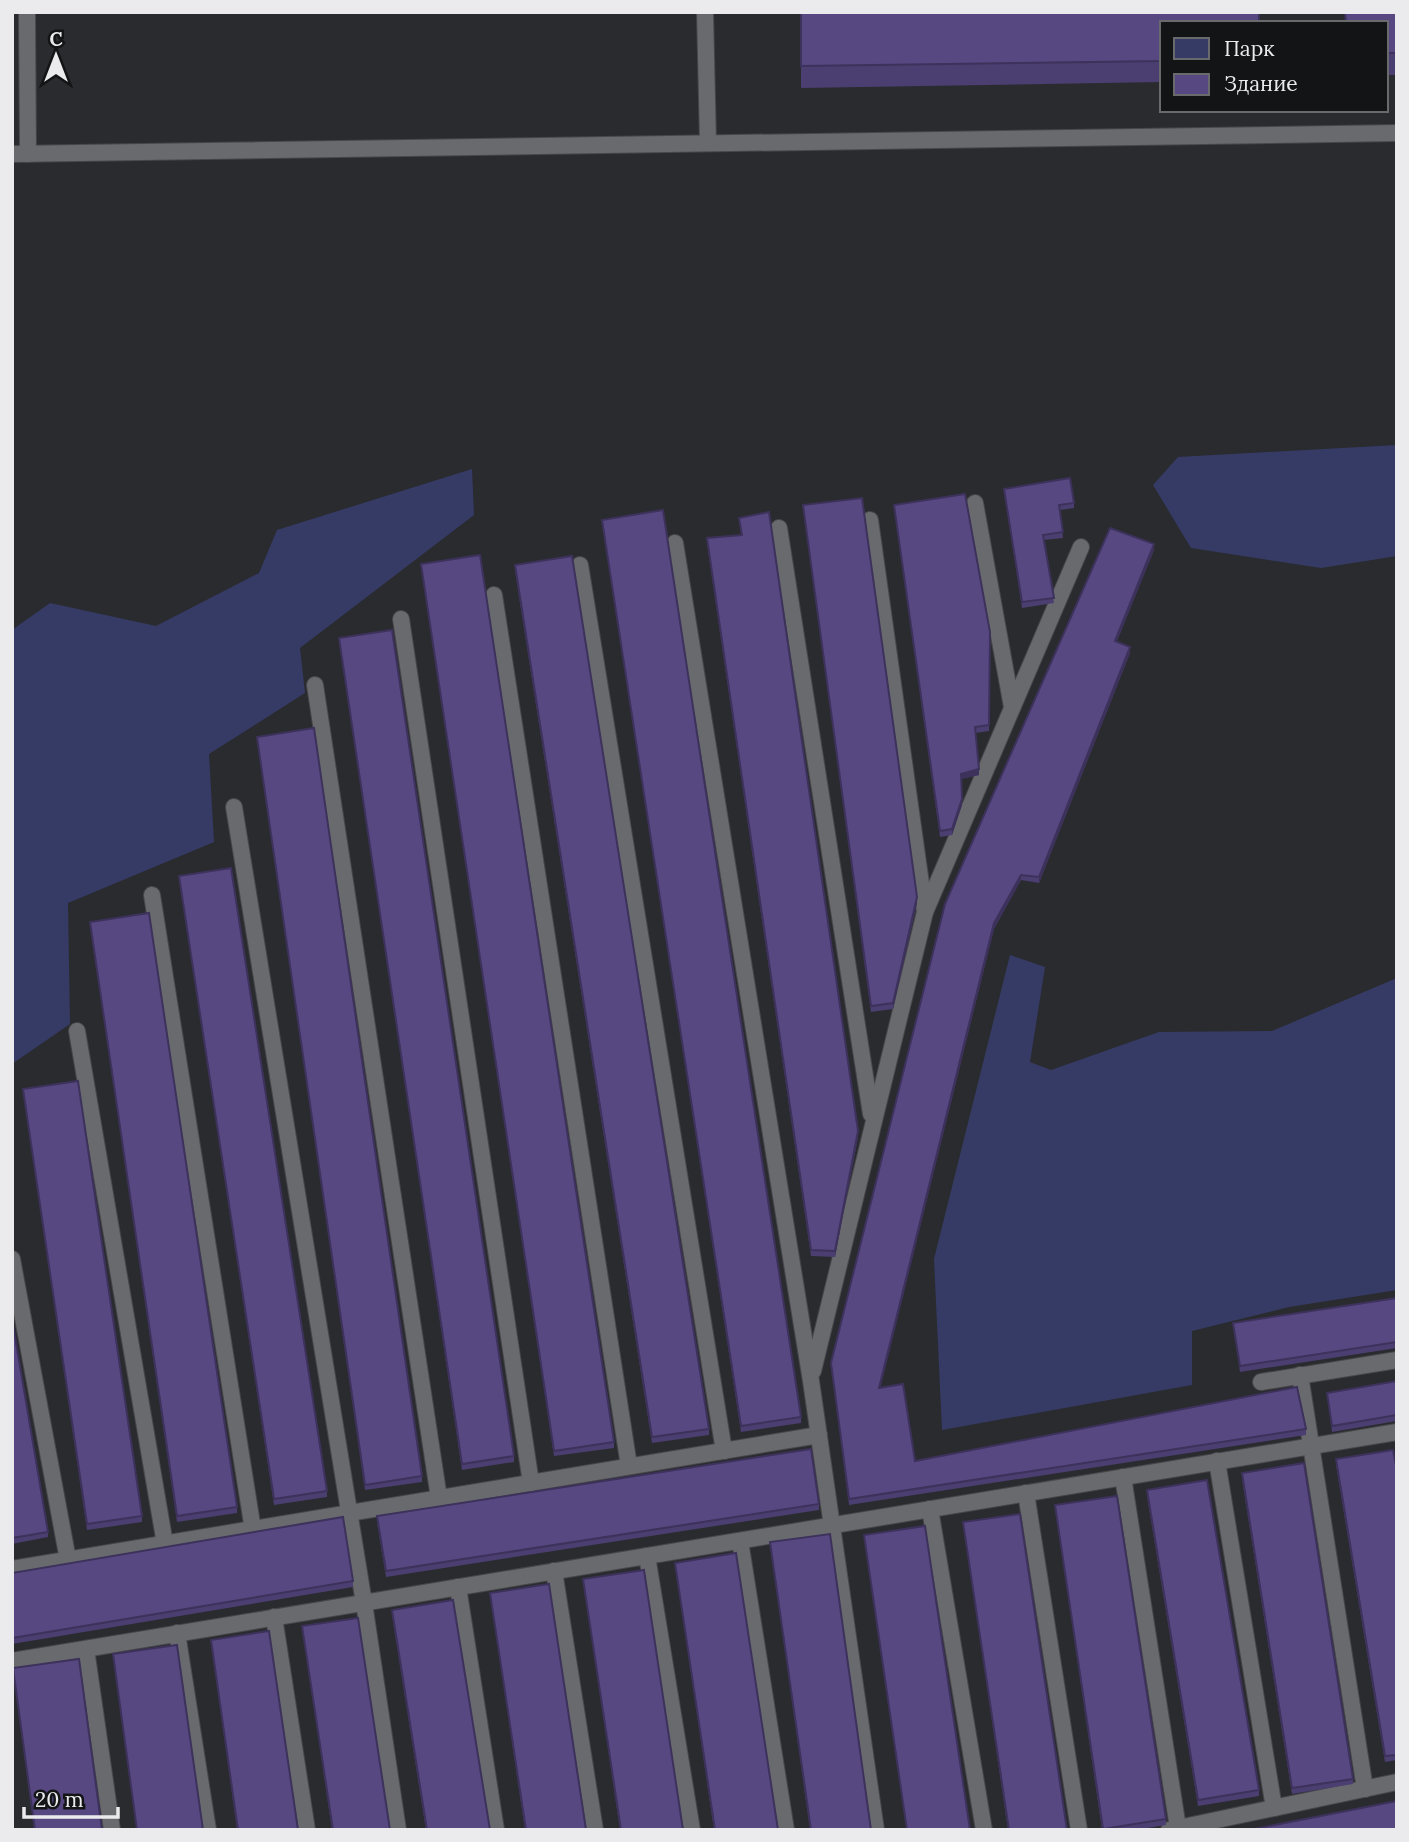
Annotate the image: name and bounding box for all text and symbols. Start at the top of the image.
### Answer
north arrow [21,21,91,91]
legend [1160,21,1388,112]
text: С [49,27,63,51]
text: Парк [1224,35,1275,62]
text: Здание [1224,70,1298,97]
scale bar [24,1776,119,1820]
text: 20 m [35,1786,84,1813]

